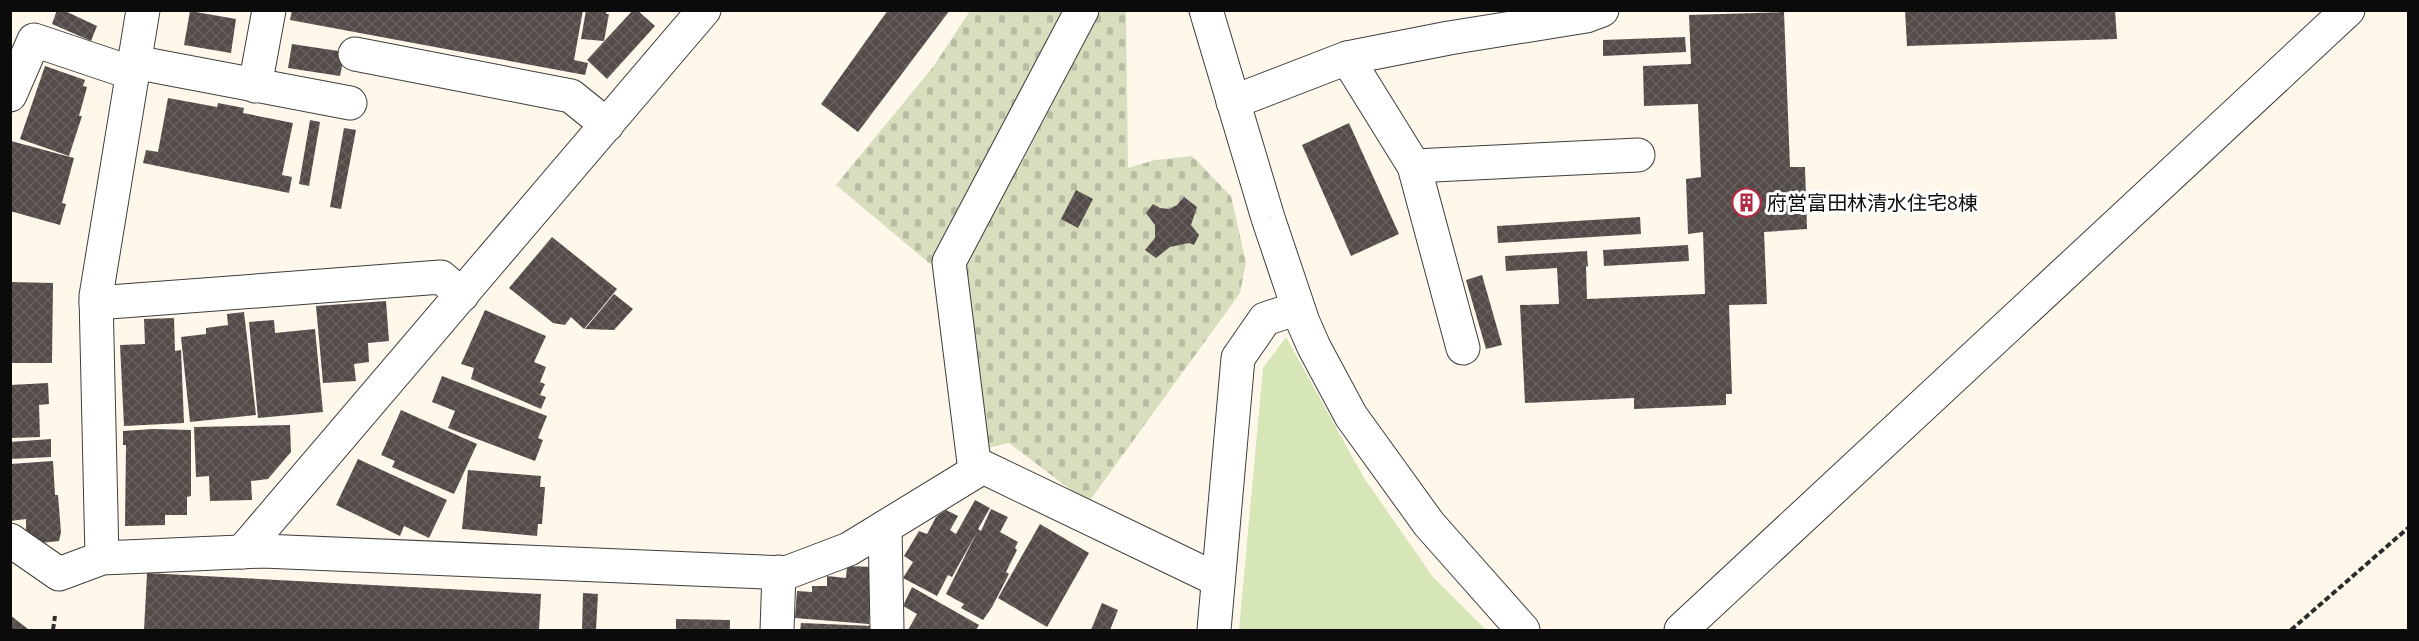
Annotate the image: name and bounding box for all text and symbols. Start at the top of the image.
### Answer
building icon: 府営富田林清水住宅8棟 [1730,187,1762,219]
place label: 府営富田林清水住宅8棟 [1767,191,1978,215]

